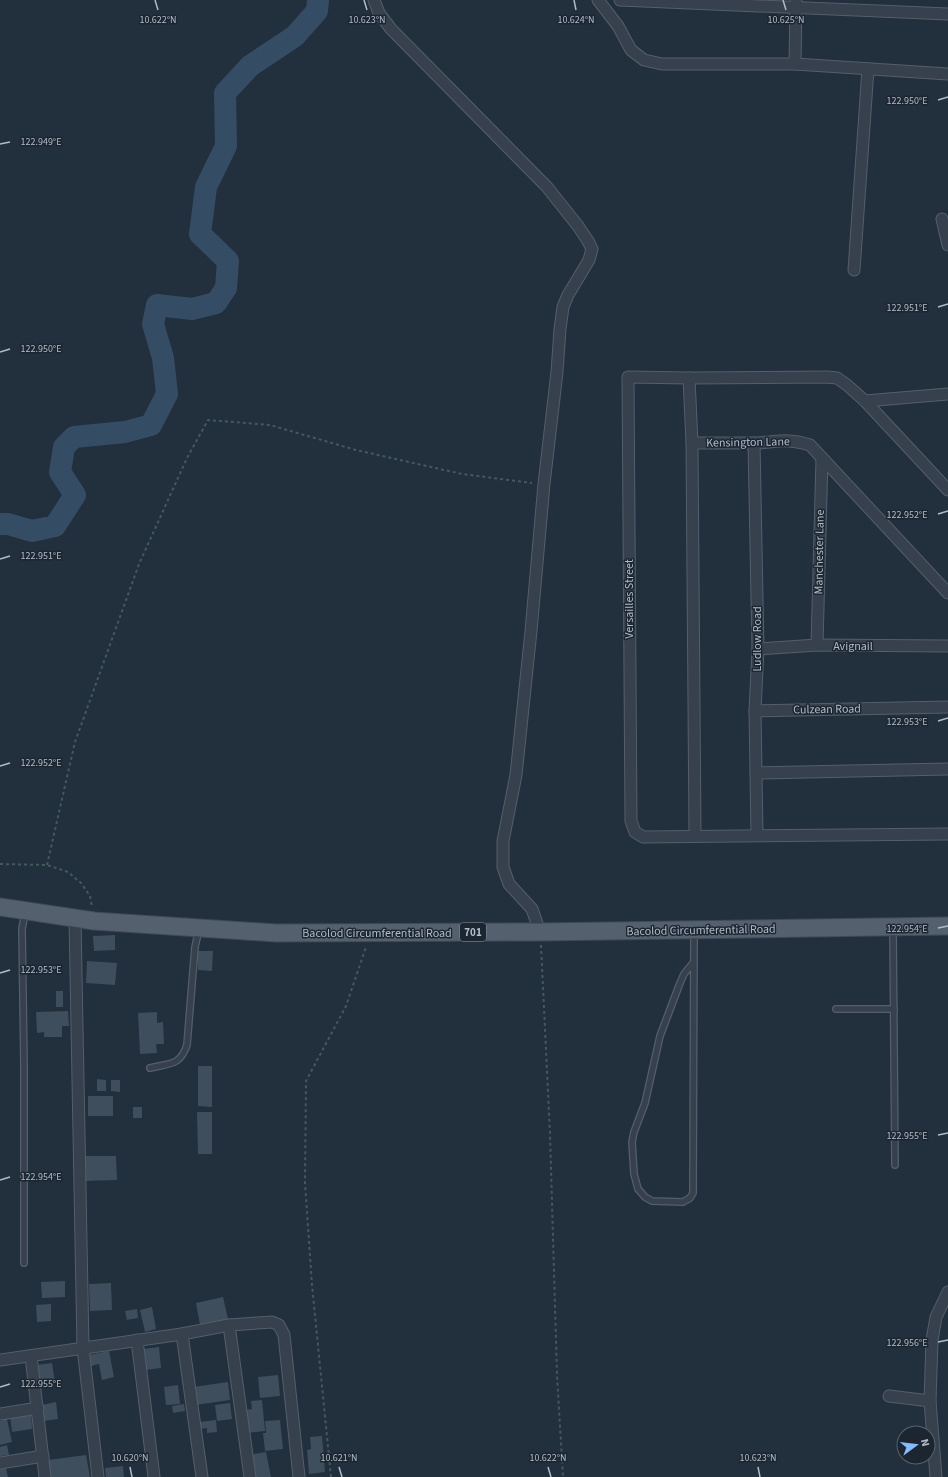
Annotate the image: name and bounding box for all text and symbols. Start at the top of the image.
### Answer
text: 10.622°N [139,13,177,27]
text: 10.623°N [348,13,386,27]
text: 10.624°N [557,13,595,27]
text: 10.625°N [767,13,805,27]
text: 122.950°E [887,94,927,108]
text: 122.949°E [21,135,61,149]
text: 122.951°E [887,301,927,315]
text: 122.950°E [21,342,61,356]
street label: Kensington Lane [706,433,790,452]
text: 122.952°E [887,508,927,522]
street label: Manchester Lane [810,509,829,595]
text: 122.951°E [21,549,61,563]
street label: Versailles Street [621,559,638,639]
street label: Ludlow Road [749,606,766,672]
street label: Avignail [833,638,873,655]
street label: Culzean Road [793,700,861,719]
text: 122.953°E [887,715,927,729]
text: 122.952°E [21,756,61,770]
street label: Bacolod Circumferential Road [626,921,776,940]
text: 122.954°E [887,922,927,936]
road number: 701 [460,923,486,941]
street label: Bacolod Circumferential Road [302,925,452,942]
text: 122.953°E [21,963,61,977]
text: 122.955°E [887,1129,927,1143]
text: 122.954°E [21,1170,61,1184]
text: 122.956°E [887,1336,927,1350]
text: 122.955°E [21,1377,61,1391]
north arrow [896,1425,936,1465]
text: N [917,1437,933,1448]
text: 10.620°N [111,1451,149,1465]
text: 10.621°N [320,1451,358,1465]
text: 10.622°N [529,1451,567,1465]
text: 10.623°N [739,1451,777,1465]

